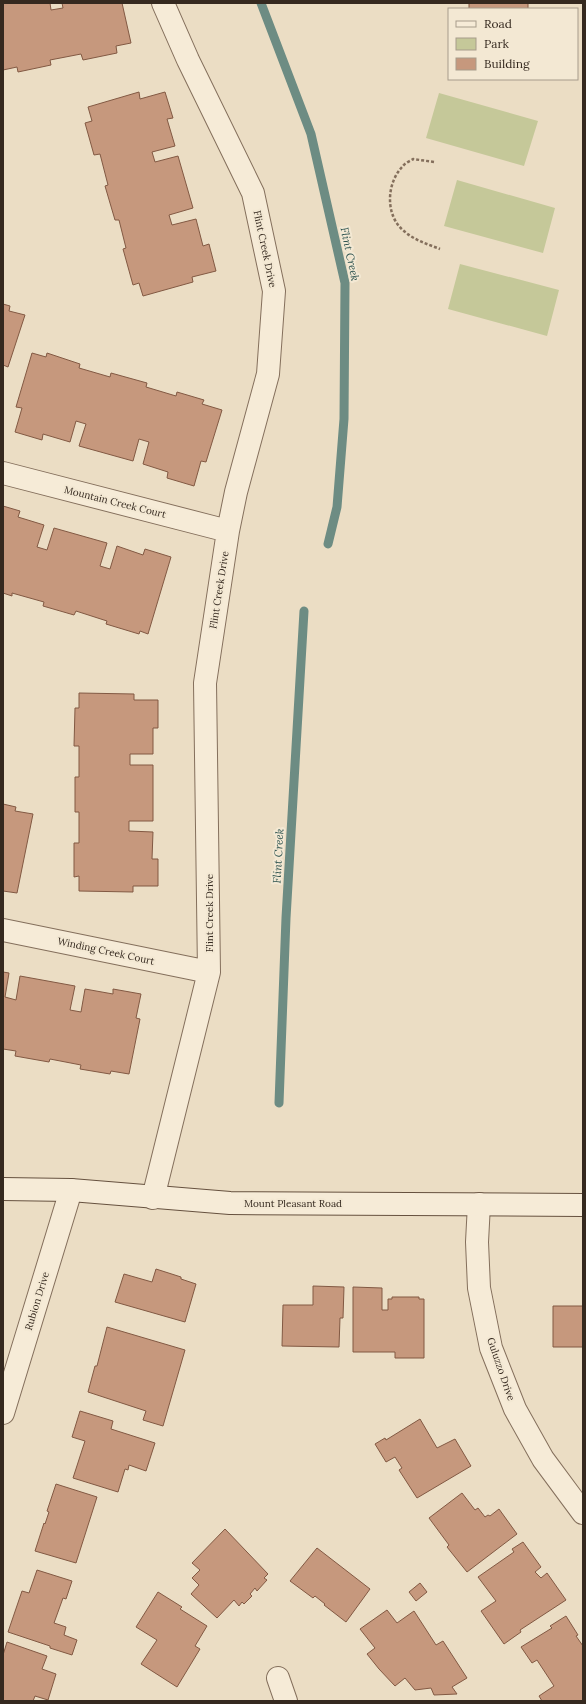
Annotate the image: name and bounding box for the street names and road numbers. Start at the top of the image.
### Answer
street label: Flint Creek Drive [250,209,280,289]
street label: Mountain Creek Court [63,483,167,521]
street label: Flint Creek Drive [206,550,232,630]
street label: Flint Creek Drive [203,873,216,952]
street label: Winding Creek Court [56,934,156,968]
street label: Mount Pleasant Road [244,1197,342,1210]
street label: Rubion Drive [22,1270,52,1332]
street label: Guluzzo Drive [484,1336,518,1403]

